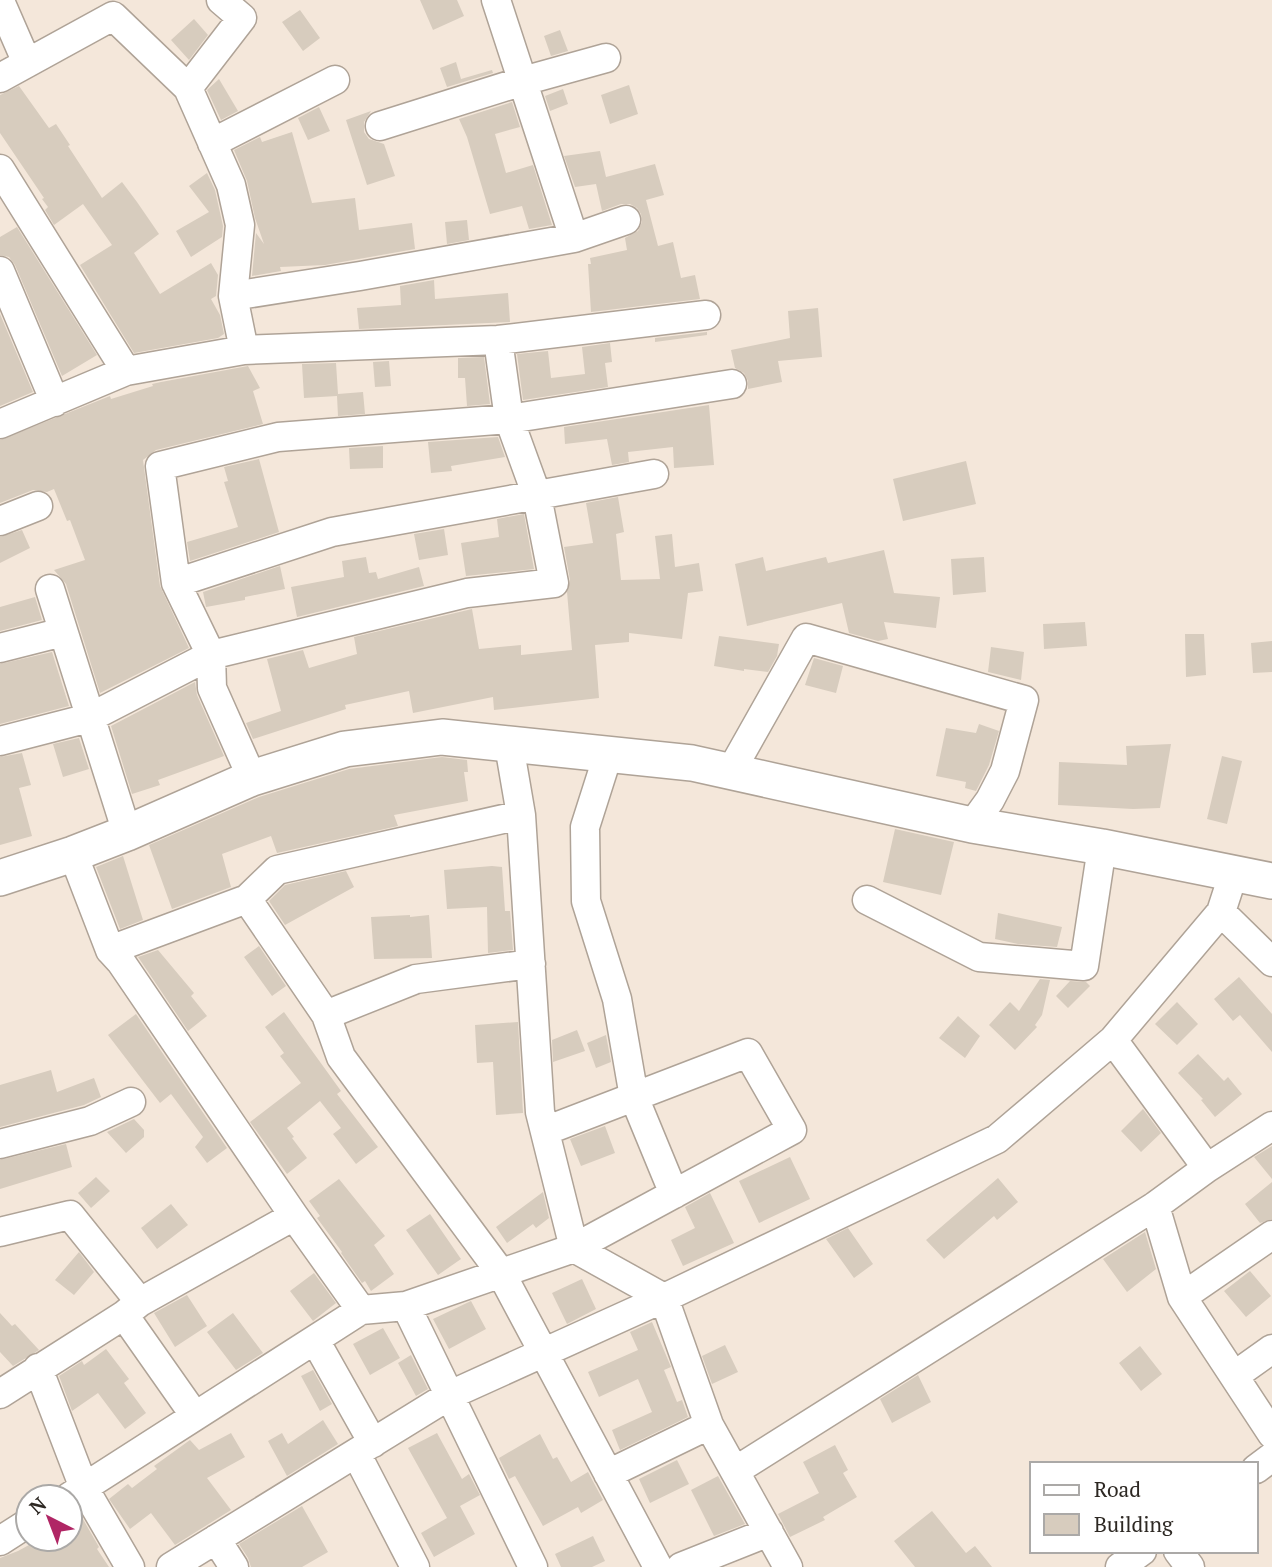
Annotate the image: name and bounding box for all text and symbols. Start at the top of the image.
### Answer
legend [1030,1462,1258,1553]
text: Road [1094,1475,1141,1503]
north arrow [14,1483,84,1553]
text: N [24,1490,51,1519]
text: Building [1094,1510,1174,1538]

